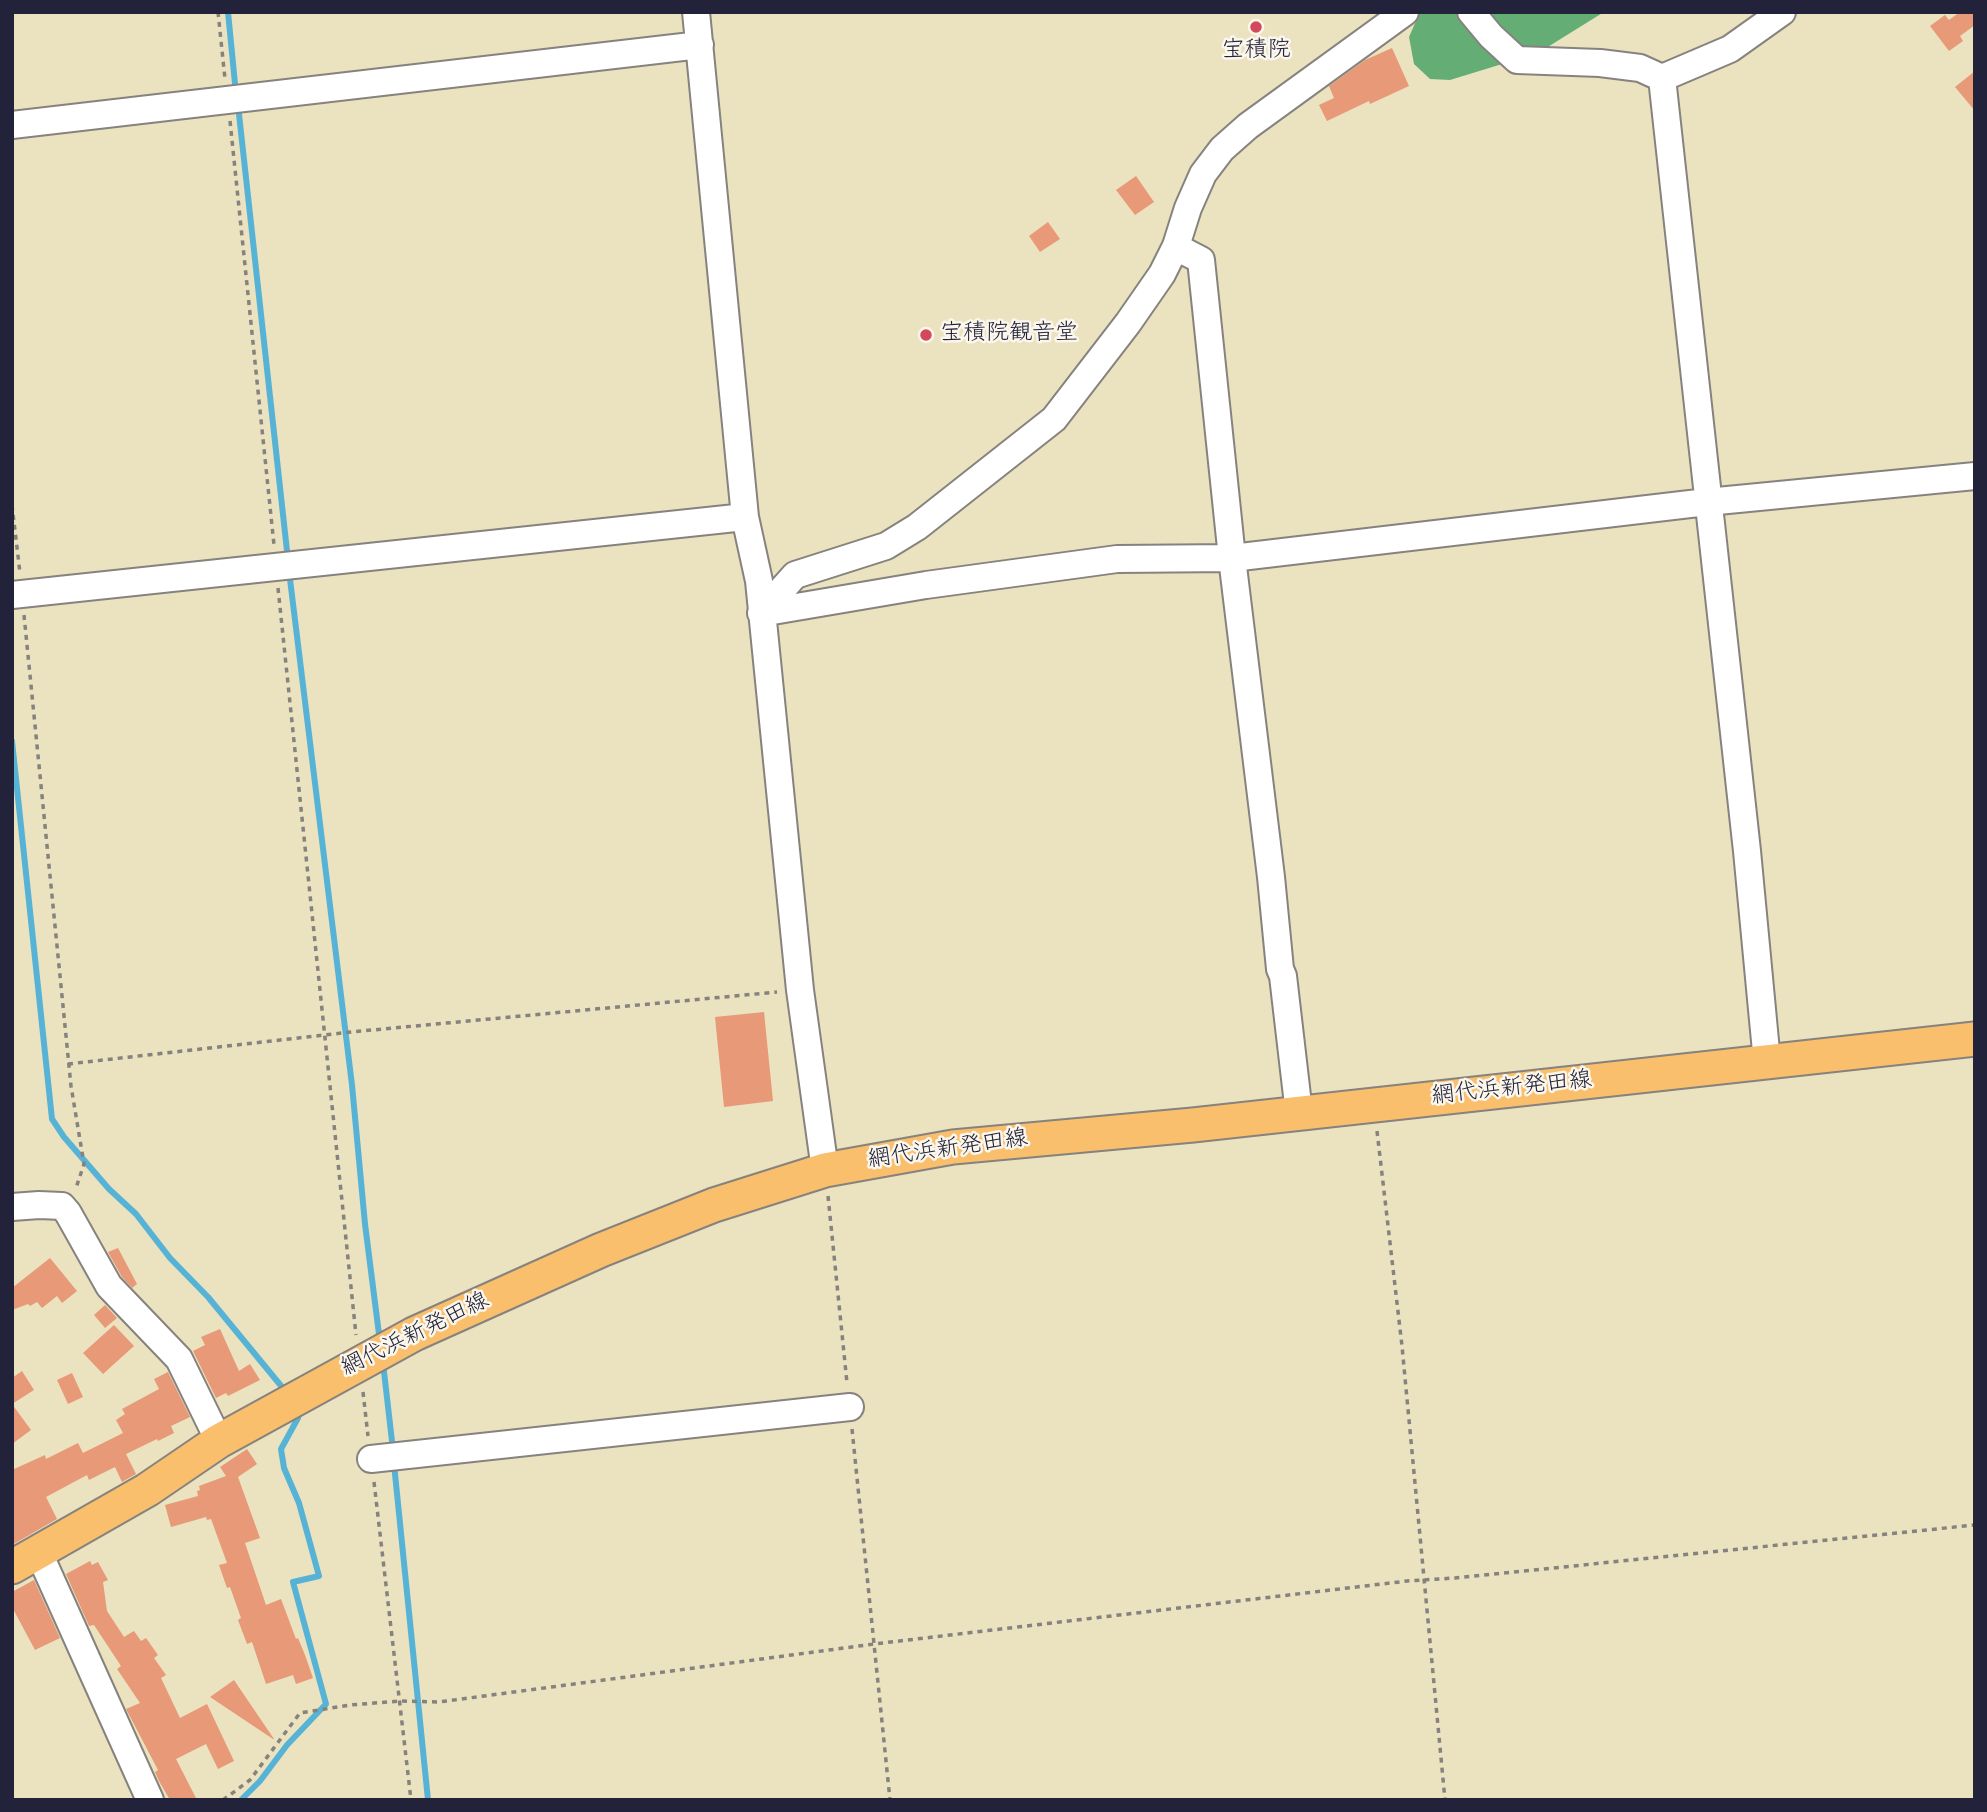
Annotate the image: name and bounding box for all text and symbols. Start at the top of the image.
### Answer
marker: 宝積院 [1248,19,1264,35]
place label: 宝積院 [1222,38,1290,66]
place label: 宝積院観音堂 [940,321,1078,349]
marker: 宝積院観音堂 [918,327,934,343]
street label: 網代浜新発田線 [1430,1068,1594,1112]
street label: 網代浜新発田線 [866,1126,1030,1176]
street label: 網代浜新発田線 [338,1288,494,1384]

